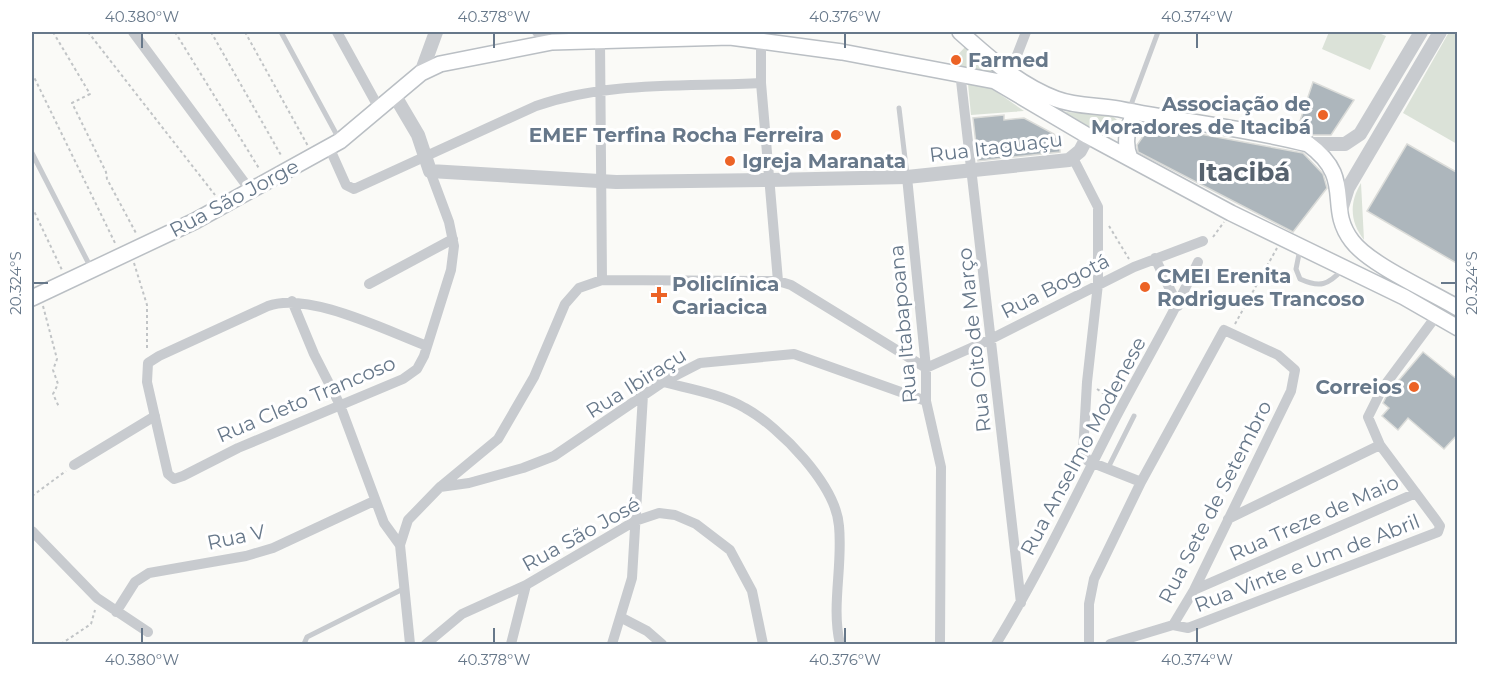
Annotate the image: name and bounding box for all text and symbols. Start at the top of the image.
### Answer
text: 40.380°W [105,7,180,26]
text: 40.378°W [458,7,531,26]
text: 40.376°W [809,7,881,26]
text: 40.374°W [1161,7,1233,26]
place label: Farmed [968,48,1049,72]
marker: Farmed [949,53,963,67]
place label: Associação de Moradores de Itacibá [1091,92,1311,139]
marker: Associação de Moradores de Itacibá [1316,108,1330,122]
place label: EMEF Terfina Rocha Ferreira [529,123,824,147]
street label: Rua Itaguaçu [928,127,1064,167]
marker: EMEF Terfina Rocha Ferreira [829,128,843,142]
place label: Igreja Maranata [742,149,906,173]
street label: Rua São Jorge [165,154,303,242]
marker: Igreja Maranata [723,154,737,168]
district label: Itacibá [1198,156,1290,188]
street label: Rua Itabapoana [884,244,922,404]
street label: Rua Oito de Março [952,246,996,434]
street label: Rua Bogotá [997,248,1113,324]
text: 20.324°S [6,251,25,315]
text: 20.324°S [1462,251,1481,315]
place label: CMEI Erenita Rodrigues Trancoso [1157,264,1365,311]
place label: Policlínica Cariacica [672,272,779,319]
marker: CMEI Erenita Rodrigues Trancoso [1138,280,1152,294]
marker: Policlínica Cariacica [650,286,668,304]
street label: Rua Anselmo Modenese [1015,333,1151,559]
street label: Rua Ibiraçu [581,343,691,423]
street label: Rua Cleto Trancoso [213,350,399,448]
place label: Correios [1315,375,1402,399]
marker: Correios [1407,380,1421,394]
street label: Rua Sete de Setembro [1153,397,1277,607]
street label: Rua Treze de Maio [1226,470,1402,566]
street label: Rua São José [518,492,644,576]
street label: Rua Vinte e Um de Abril [1191,509,1423,617]
street label: Rua V [205,519,267,555]
text: 40.380°W [105,650,180,669]
text: 40.378°W [458,650,531,669]
text: 40.376°W [809,650,881,669]
text: 40.374°W [1161,650,1233,669]

